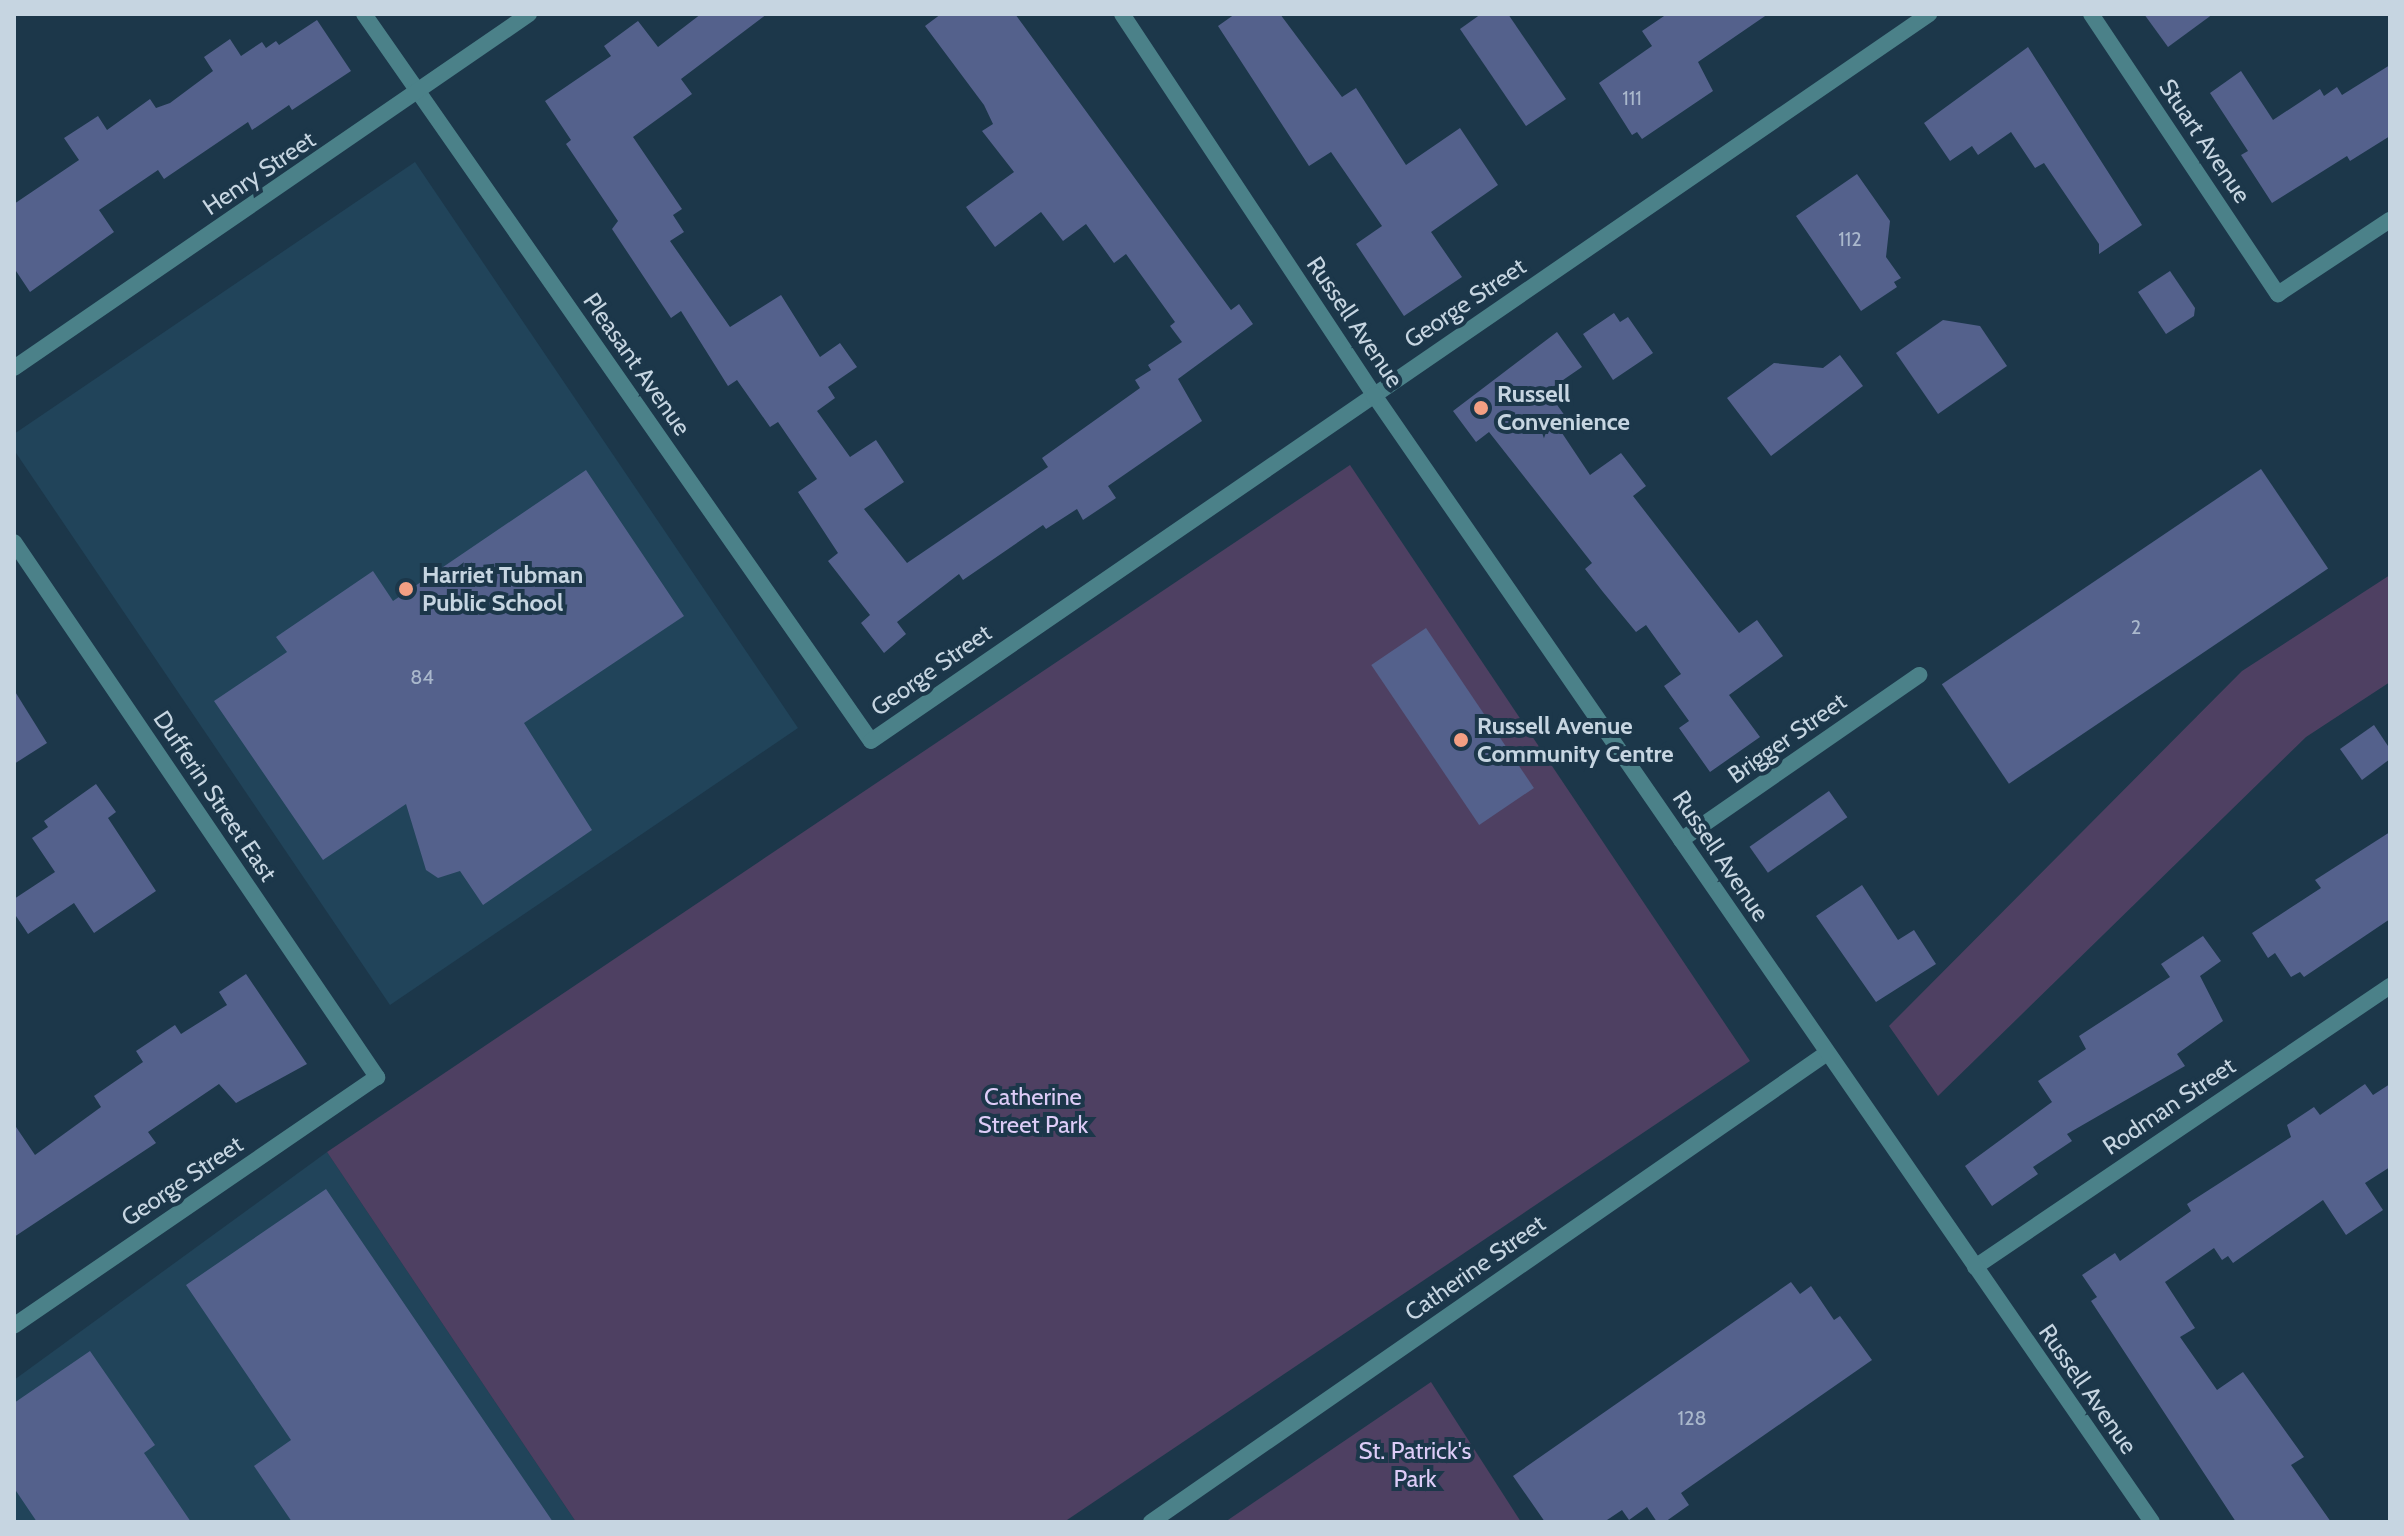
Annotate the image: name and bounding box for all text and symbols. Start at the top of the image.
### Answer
street label: Stuart Avenue [2153,74,2257,208]
house number: 111 [1622,86,1642,110]
street label: Henry Street [197,125,321,221]
house number: 112 [1838,227,1862,251]
street label: Russell Avenue [1301,251,1409,393]
street label: George Street [1399,252,1531,354]
street label: Pleasant Avenue [577,287,697,441]
place label: Russell Convenience [1497,380,1630,436]
marker: Russell Convenience [1472,399,1490,417]
place label: Harriet Tubman Public School [422,561,583,617]
marker: Harriet Tubman Public School [397,580,415,598]
house number: 2 [2131,615,2141,639]
street label: George Street [865,618,997,722]
house number: 84 [410,665,434,689]
street label: Brigger Street [1722,687,1852,789]
street label: Dufferin Street East [147,705,283,887]
place label: Russell Avenue Community Centre [1477,712,1674,768]
marker: Russell Avenue Community Centre [1452,731,1470,749]
street label: Russell Avenue [1667,785,1775,927]
street label: Rodman Street [2097,1051,2241,1161]
park label: Catherine Street Park [978,1083,1088,1139]
street label: George Street [116,1130,248,1232]
street label: Catherine Street [1399,1209,1551,1327]
street label: Russell Avenue [2033,1319,2143,1459]
house number: 128 [1677,1406,1707,1430]
park label: St. Patrick's Park [1359,1437,1471,1493]

